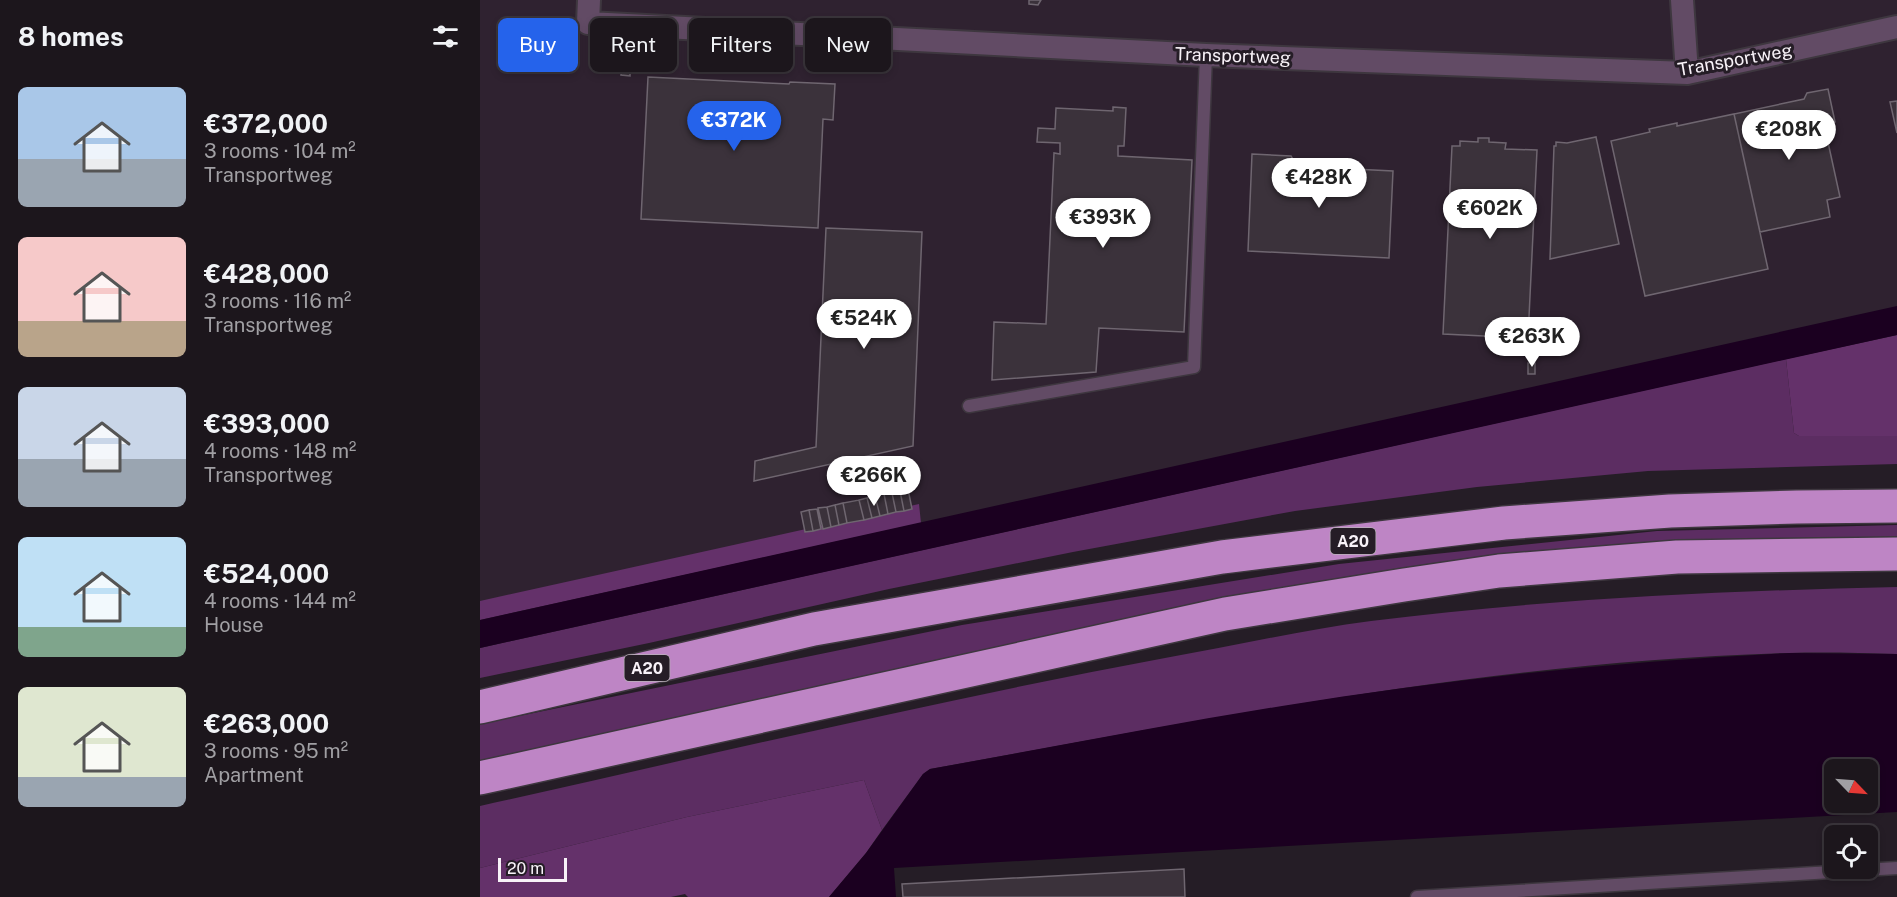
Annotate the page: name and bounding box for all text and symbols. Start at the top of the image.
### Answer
chip: Buy [498,18,578,72]
chip: Rent [590,18,677,72]
chip: Filters [689,18,793,72]
chip: New [805,18,891,72]
icon: filters [429,20,462,53]
text: 8 homes [18,21,124,52]
street label: Transportweg [1676,39,1794,80]
street label: Transportweg [1175,43,1291,68]
pin: €372K [692,101,776,152]
text: €372,000 [204,108,328,139]
text: €372K [701,108,767,132]
pin: €208K [1747,110,1831,161]
icon: home [66,111,138,183]
text: €208K [1756,117,1822,141]
text: 3 rooms · 104 m² [204,139,356,163]
pin: €428K [1277,158,1361,209]
text: Transportweg [204,163,333,187]
text: €428K [1286,165,1352,189]
pin: €602K [1448,189,1532,240]
text: €602K [1457,196,1523,220]
pin: €393K [1061,198,1145,249]
text: €393K [1069,205,1137,229]
text: €428,000 [204,258,329,289]
icon: home [66,261,138,333]
text: 3 rooms · 116 m² [204,289,351,313]
pin: €524K [822,299,906,350]
text: €524K [831,306,897,330]
text: Transportweg [204,313,333,337]
pin: €263K [1490,317,1574,368]
text: €263K [1499,324,1565,348]
text: €393,000 [204,408,330,439]
icon: home [66,411,138,483]
text: 4 rooms · 148 m² [204,439,356,463]
pin: €266K [832,456,916,507]
text: Transportweg [204,463,333,487]
text: €266K [841,463,907,487]
road number: A20 [1330,528,1376,554]
text: €524,000 [204,558,329,589]
icon: home [66,561,138,633]
text: 4 rooms · 144 m² [204,589,356,613]
text: House [204,613,264,637]
road number: A20 [624,655,670,681]
text: €263,000 [204,708,329,739]
icon: home [66,711,138,783]
text: 3 rooms · 95 m² [204,739,348,763]
north arrow [1824,759,1878,813]
map controls [1824,759,1878,879]
text: Apartment [204,763,304,787]
button: locate [1824,825,1878,879]
scale bar [498,855,567,882]
text: 20 m [507,859,544,878]

